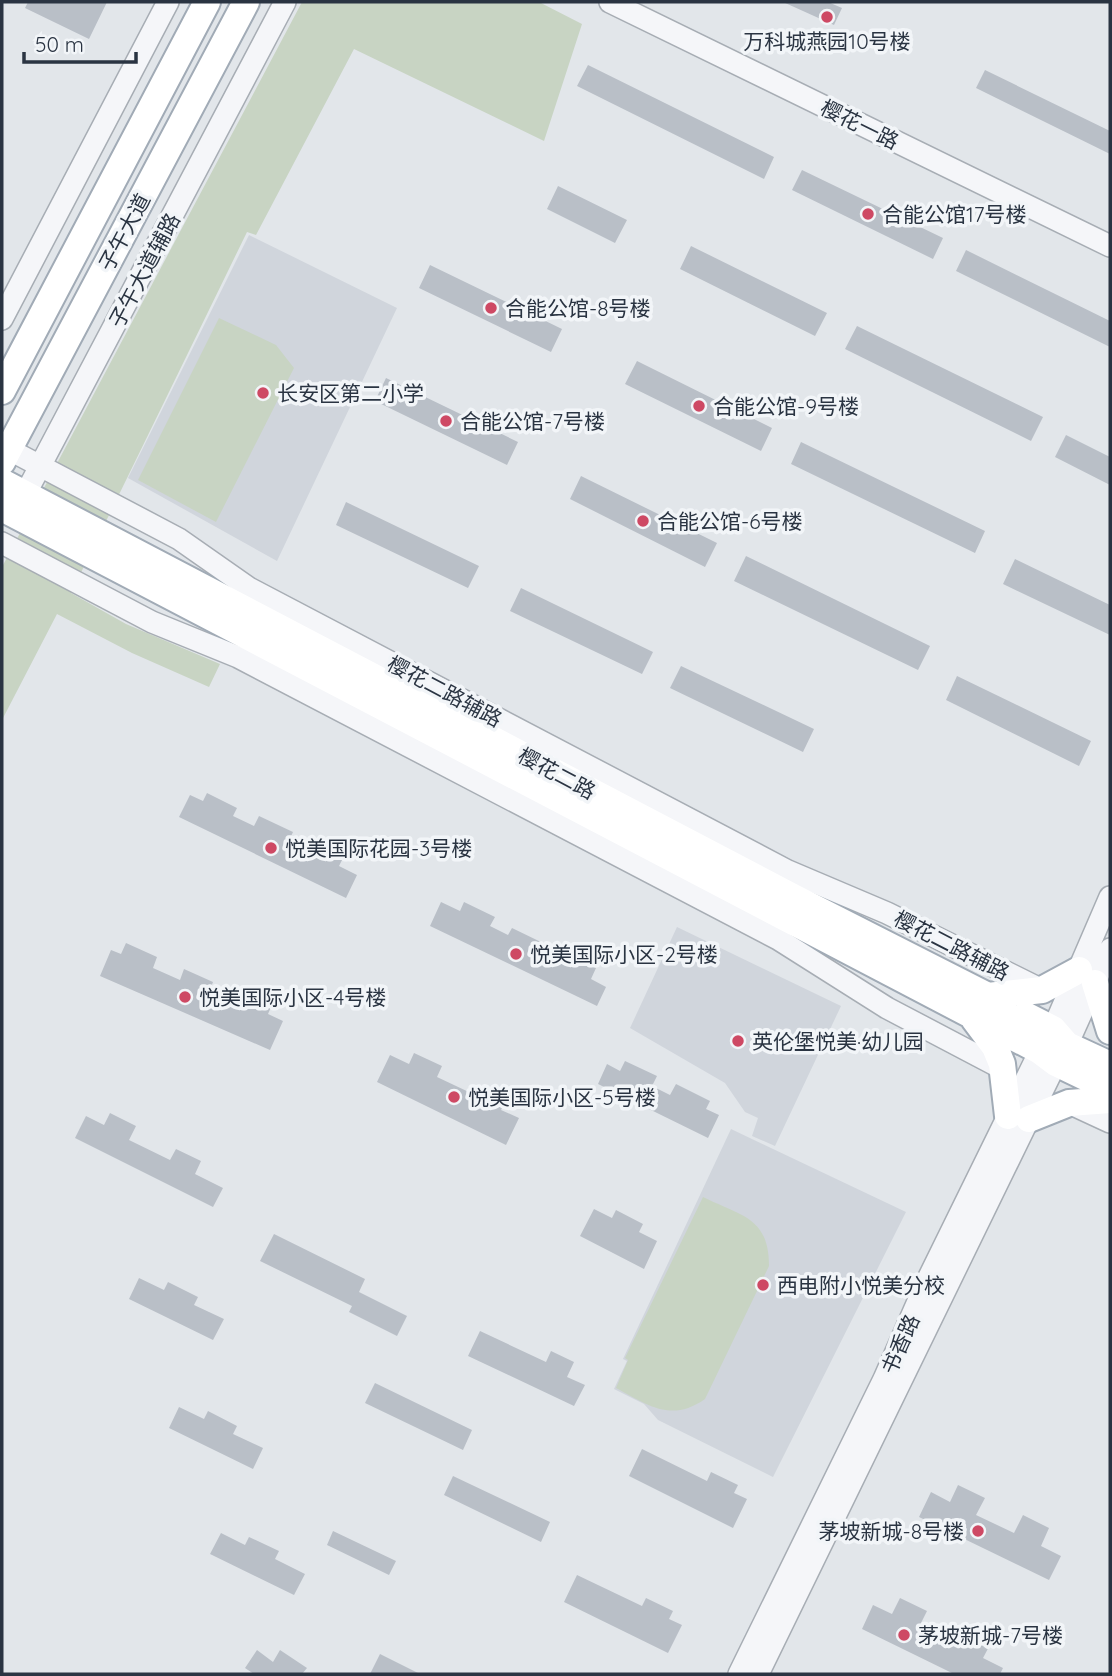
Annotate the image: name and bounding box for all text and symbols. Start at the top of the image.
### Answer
marker: 万科城燕园10号楼 [819,9,835,25]
scale bar [24,21,136,65]
place label: 万科城燕园10号楼 [743,28,911,54]
text: 50 m [35,31,84,57]
street label: 樱花一路 [817,94,903,154]
street label: 子午大道 [93,189,155,275]
place label: 合能公馆17号楼 [882,201,1027,227]
marker: 合能公馆17号楼 [860,206,876,222]
street label: 子午大道辅路 [103,208,185,332]
place label: 合能公馆-8号楼 [505,295,651,321]
marker: 合能公馆-8号楼 [483,300,499,316]
place label: 长安区第二小学 [277,380,424,406]
marker: 长安区第二小学 [255,385,271,401]
place label: 合能公馆-9号楼 [713,393,859,419]
marker: 合能公馆-9号楼 [691,398,707,414]
place label: 合能公馆-7号楼 [460,408,605,434]
marker: 合能公馆-7号楼 [438,413,454,429]
place label: 合能公馆-6号楼 [657,508,803,534]
marker: 合能公馆-6号楼 [635,513,651,529]
street label: 樱花二路辅路 [383,650,507,732]
street label: 樱花二路 [514,742,600,804]
place label: 悦美国际花园-3号楼 [285,835,472,861]
marker: 悦美国际花园-3号楼 [263,840,279,856]
street label: 樱花二路辅路 [890,905,1014,985]
place label: 悦美国际小区-2号楼 [530,941,718,967]
marker: 悦美国际小区-2号楼 [508,946,524,962]
place label: 悦美国际小区-4号楼 [199,984,386,1010]
marker: 悦美国际小区-4号楼 [177,989,193,1005]
place label: 英伦堡悦美·幼儿园 [752,1028,924,1054]
marker: 英伦堡悦美·幼儿园 [730,1033,746,1049]
place label: 悦美国际小区-5号楼 [468,1084,656,1110]
marker: 悦美国际小区-5号楼 [446,1089,462,1105]
place label: 西电附小悦美分校 [777,1272,945,1298]
marker: 西电附小悦美分校 [755,1277,771,1293]
street label: 书香路 [875,1310,925,1378]
place label: 茅坡新城-8号楼 [818,1518,964,1544]
marker: 茅坡新城-8号楼 [970,1523,986,1539]
place label: 茅坡新城-7号楼 [918,1622,1063,1648]
marker: 茅坡新城-7号楼 [896,1627,912,1643]

